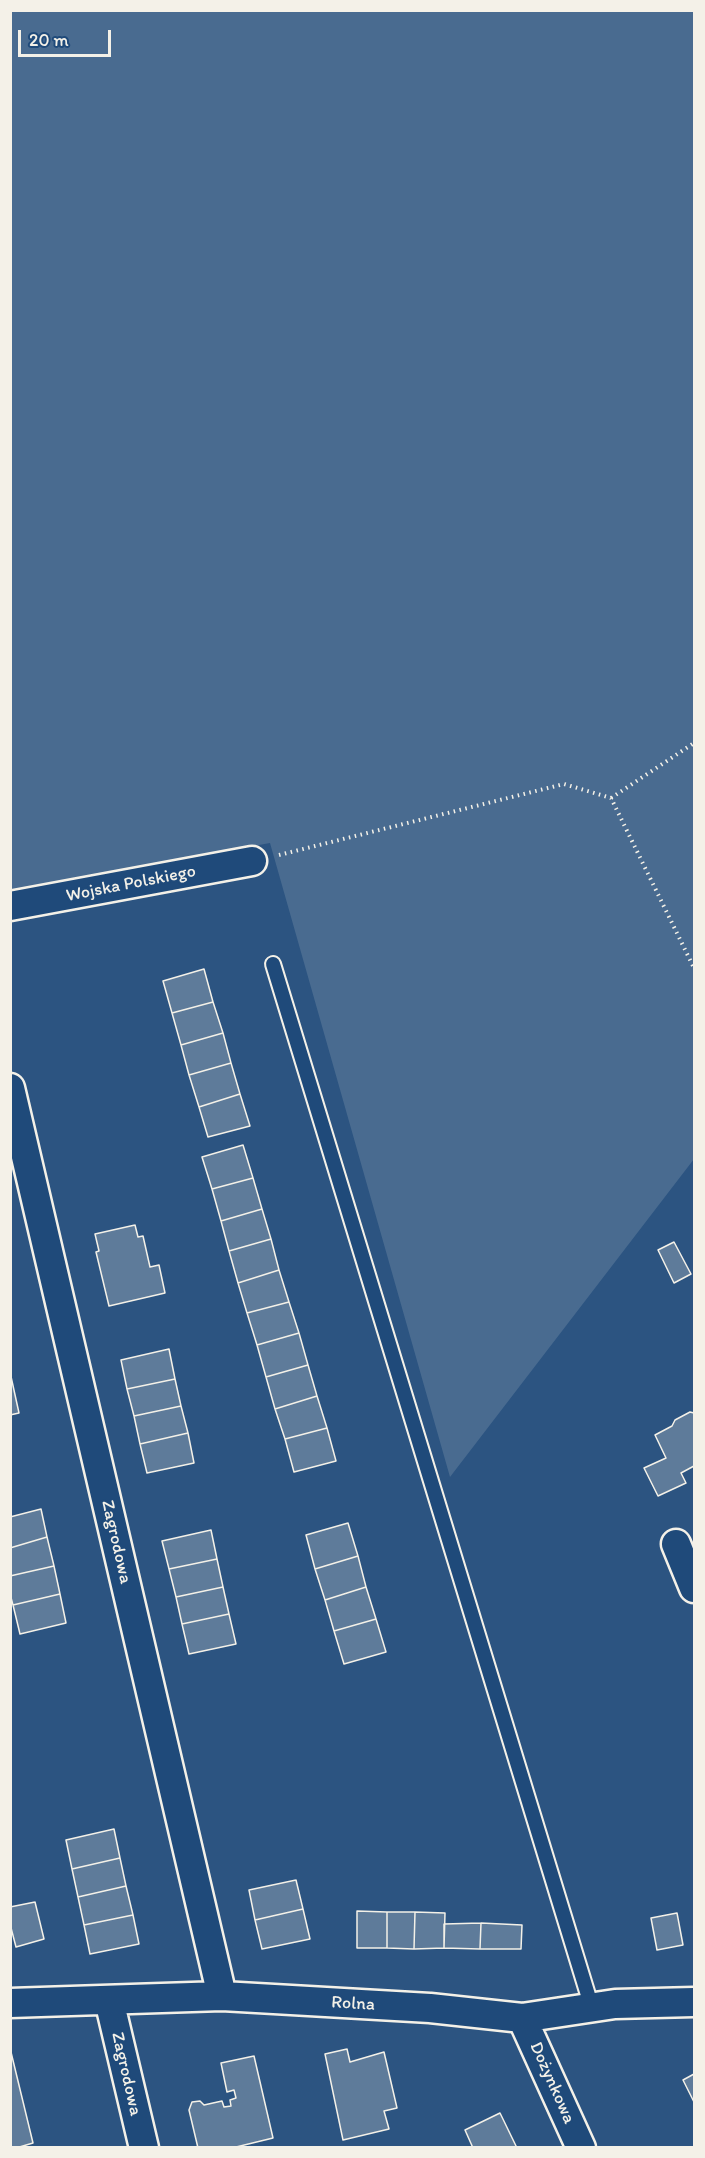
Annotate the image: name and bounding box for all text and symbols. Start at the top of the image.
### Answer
scale bar [21,18,114,56]
text: 20 m [29,29,69,51]
street label: Wojska Polskiego [64,861,198,907]
street label: Zagrodowa [96,1498,136,1586]
street label: Rolna [331,1992,375,2016]
street label: Zagrodowa [106,2030,146,2118]
street label: Dożynkowa [524,2039,580,2127]

